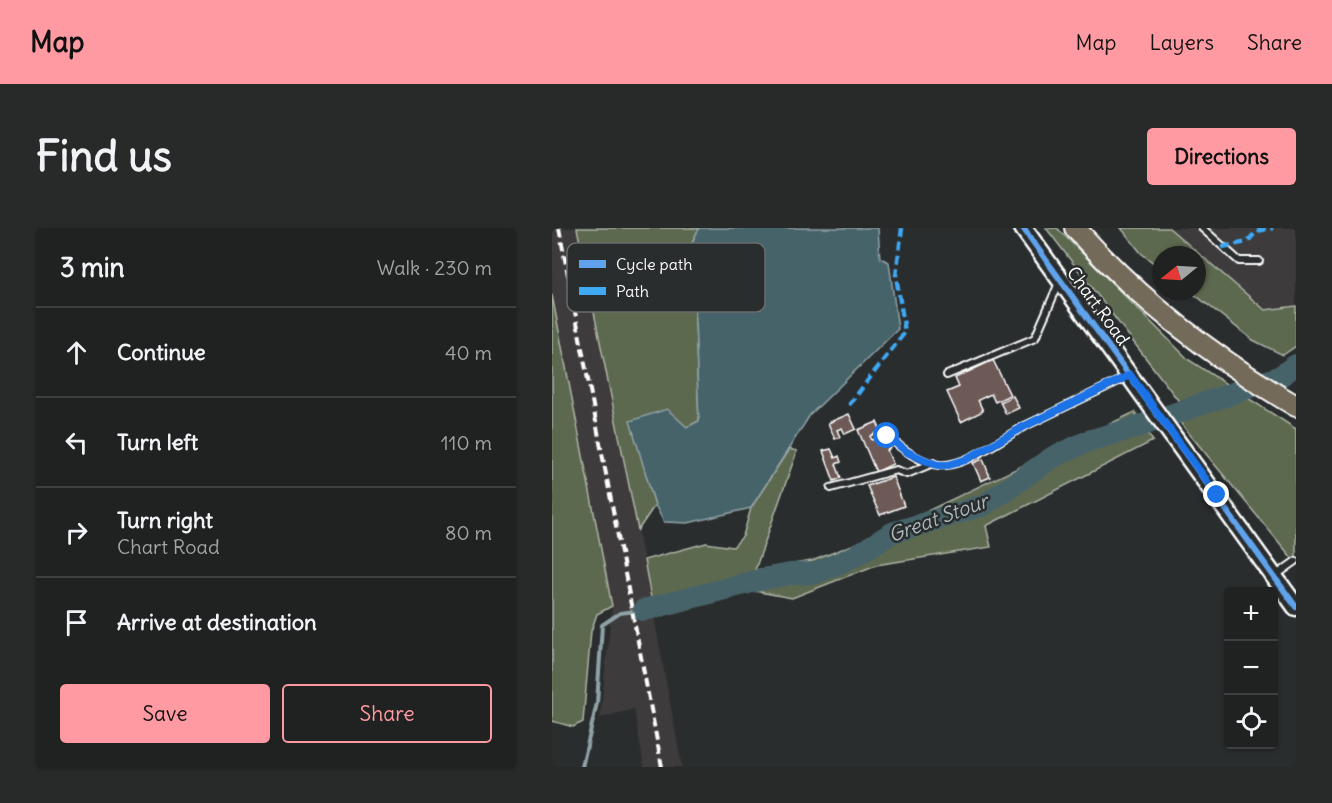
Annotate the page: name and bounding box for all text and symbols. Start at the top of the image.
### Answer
text: Map [30,24,84,60]
text: Map [1076,29,1116,56]
text: Layers [1149,29,1214,56]
text: Share [1247,29,1302,56]
button: Directions [1147,128,1296,185]
text: Find us [36,130,172,182]
legend [567,243,765,312]
north arrow [1152,246,1206,300]
text: 3 min [60,251,125,284]
text: Cycle path [616,254,692,274]
text: Walk · 230 m [377,255,492,280]
street label: Chart Road [1062,262,1135,350]
text: Path [616,281,649,301]
icon: ahead [60,336,93,369]
text: Continue [117,338,206,366]
text: 40 m [445,340,492,365]
route start [873,422,899,448]
icon: left [60,426,93,459]
text: Turn left [117,428,198,456]
text: 110 m [441,430,492,455]
route end [1203,481,1229,507]
water label: Great Stour [885,487,994,547]
text: Turn right [117,506,213,534]
icon: right [60,516,93,549]
text: 80 m [445,520,492,545]
text: Chart Road [117,534,220,559]
map controls [1224,587,1278,749]
button: + [1224,587,1278,641]
icon: arrive [60,606,93,639]
text: Arrive at destination [117,608,317,636]
button: − [1224,641,1278,695]
button: Save [60,684,270,743]
button: Share [282,684,492,743]
button: locate [1224,695,1278,749]

